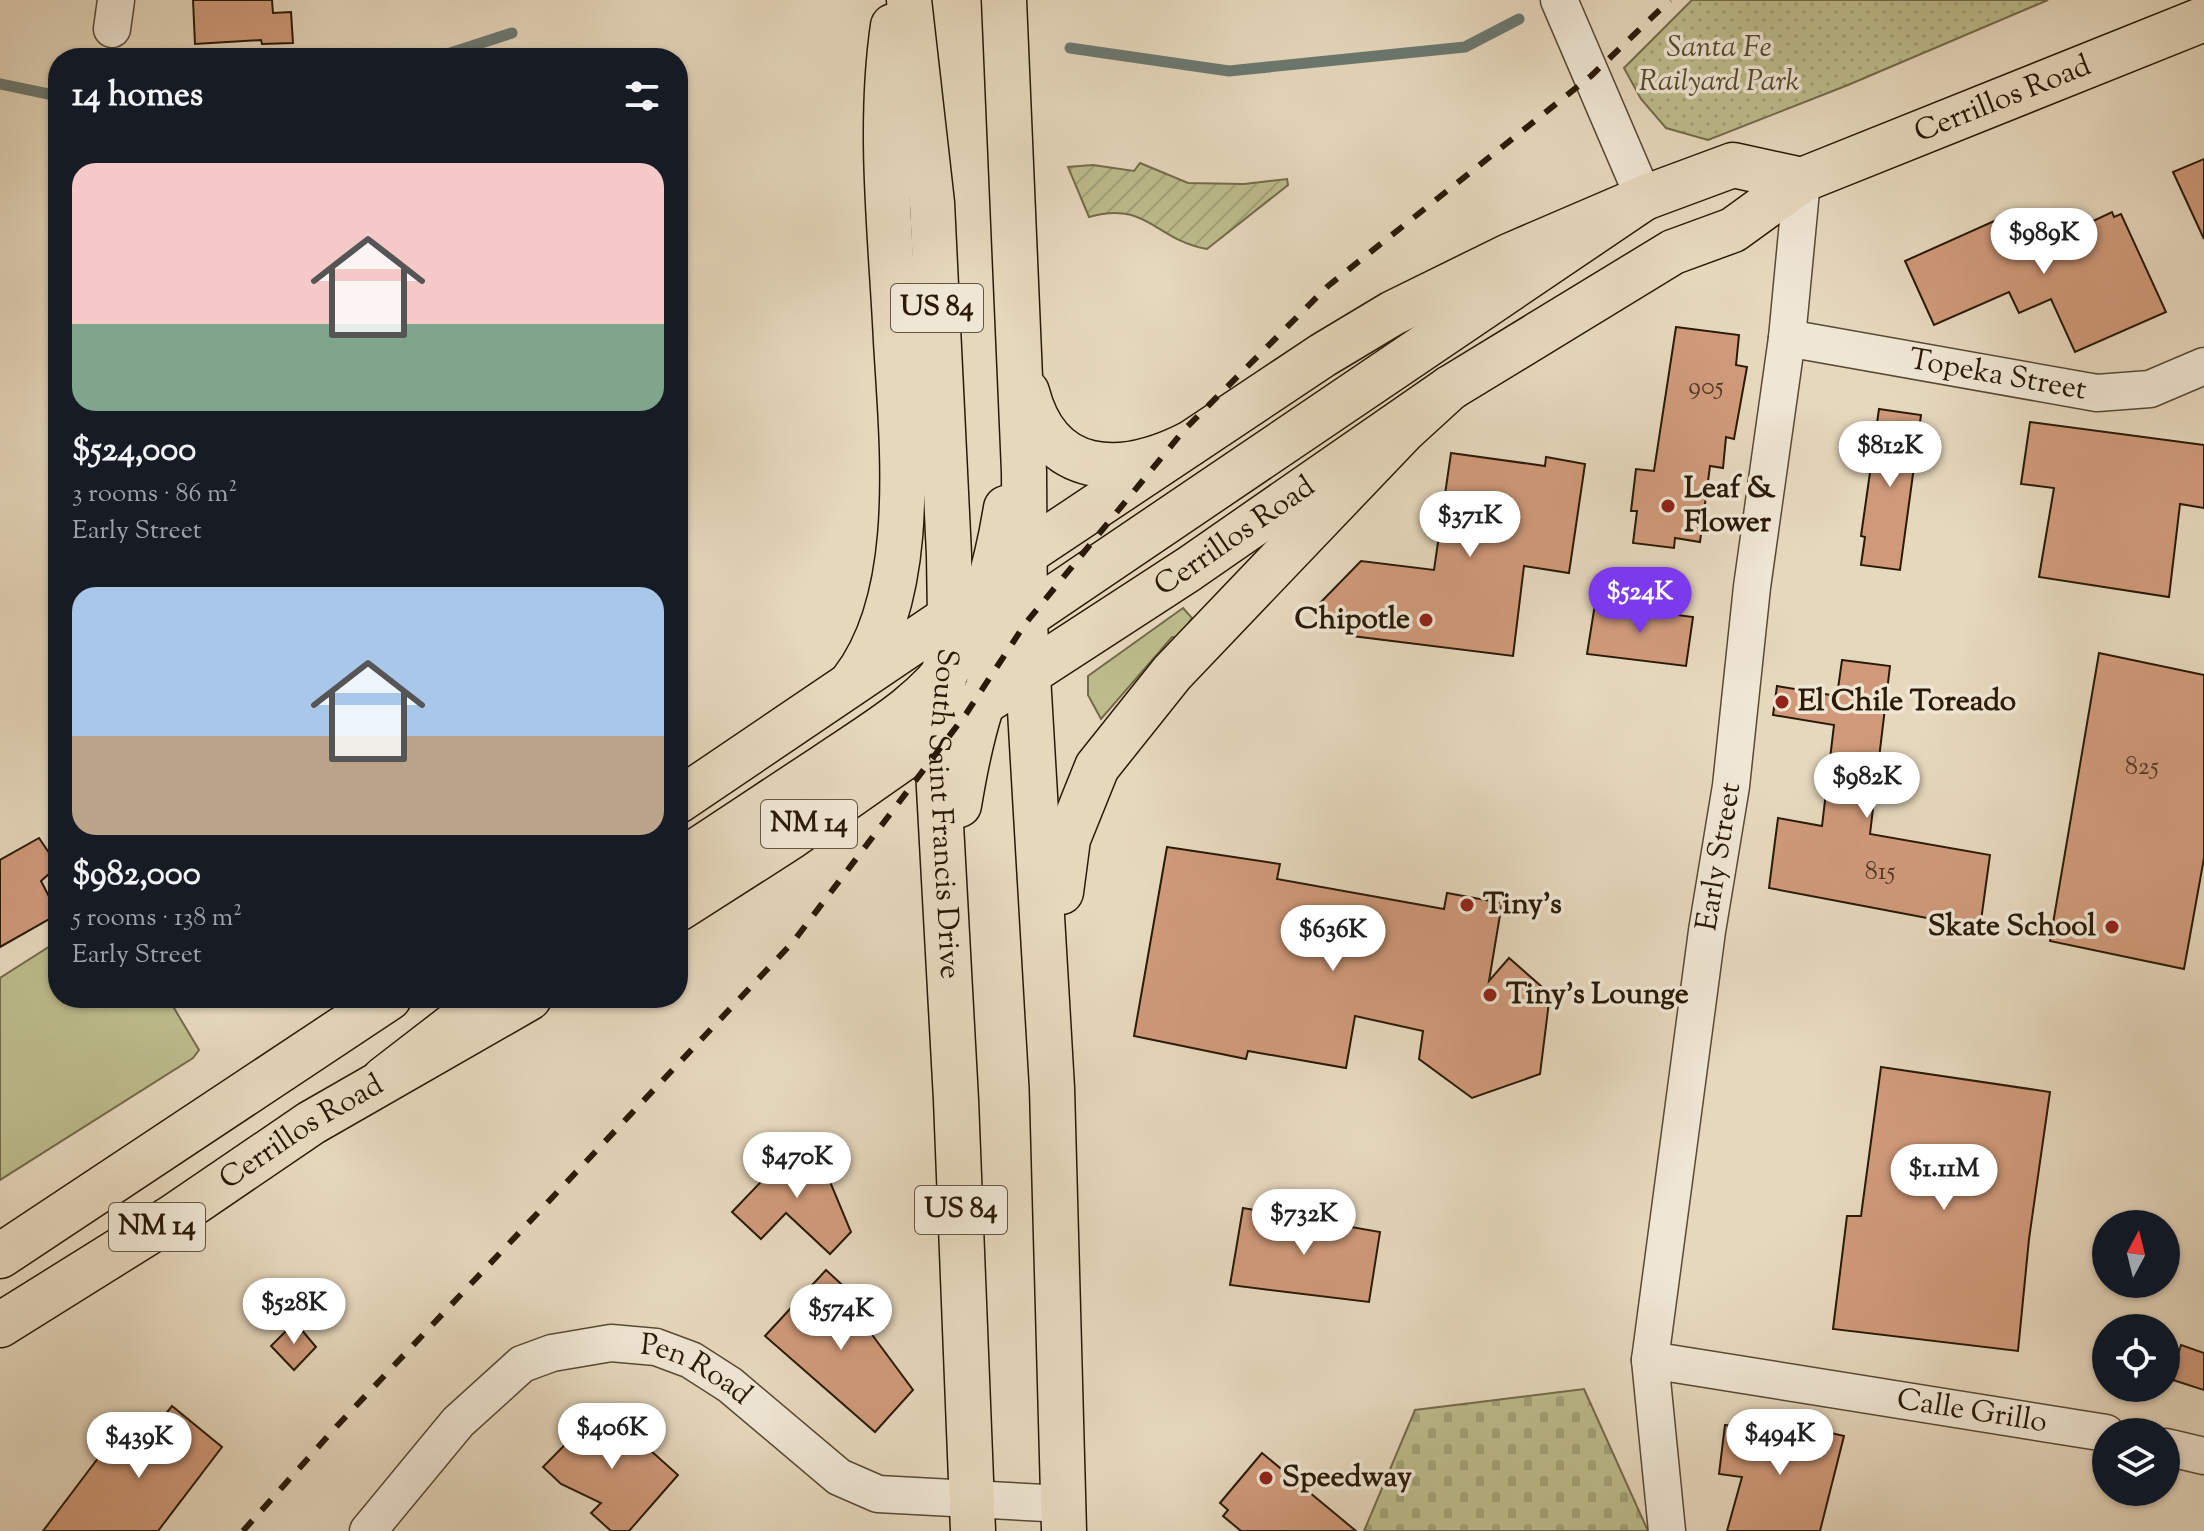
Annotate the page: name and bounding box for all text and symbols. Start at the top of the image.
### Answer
park label: Santa Fe Railyard Park [1639,27,1799,104]
street label: Cerrillos Road [1908,45,2097,154]
text: 14 homes [72,72,203,121]
icon: filters [620,74,664,118]
pin: $989K [1988,208,2100,276]
icon: home [296,215,440,359]
text: $989K [2009,215,2079,252]
road number: US 84 [891,284,983,332]
street label: Topeka Street [1906,339,2090,412]
house number: 905 [1688,369,1724,406]
pin: $812K [1834,421,1946,489]
text: $524,000 [72,427,196,476]
text: $812K [1857,428,1923,465]
street label: Cerrillos Road [1146,466,1324,607]
place label: Leaf & Flower [1684,468,1776,545]
text: 3 rooms · 86 m² [72,476,237,513]
pin: $371K [1414,491,1526,559]
marker: Leaf & Flower [1659,497,1677,515]
text: $371K [1437,498,1503,535]
text: Early Street [72,513,202,550]
pin: $524K [1584,567,1696,635]
text: $524K [1607,574,1673,611]
place label: Chipotle [1295,599,1410,642]
marker: Chipotle [1417,611,1435,629]
icon: home [296,639,440,783]
street label: South Saint Francis Drive [916,646,971,980]
place label: El Chile Toreado [1798,681,2016,724]
marker: El Chile Toreado [1773,693,1791,711]
house number: 825 [2125,749,2159,786]
pin: $982K [1811,752,1923,820]
text: $982K [1832,759,1902,796]
street label: Early Street [1686,779,1753,934]
road number: NM 14 [761,800,857,848]
text: $982,000 [72,851,201,900]
house number: 815 [1865,854,1895,891]
place label: Tiny's [1483,884,1562,927]
marker: Tiny's [1458,896,1476,914]
text: 5 rooms · 138 m² [72,900,242,937]
pin: $636K [1277,905,1389,973]
place label: Skate School [1928,906,2097,949]
text: $636K [1299,912,1367,949]
marker: Skate School [2103,918,2121,936]
text: Early Street [72,937,202,974]
place label: Tiny's Lounge [1506,974,1689,1017]
marker: Tiny's Lounge [1481,986,1499,1004]
street label: Cerrillos Road [211,1064,392,1201]
pin: $470K [741,1132,853,1200]
text: $470K [761,1139,833,1176]
pin: $1.11M [1879,1144,2009,1212]
text: $1.11M [1909,1151,1979,1188]
road number: US 84 [915,1186,1007,1234]
pin: $732K [1248,1189,1360,1257]
text: $732K [1270,1196,1338,1233]
road number: NM 14 [109,1203,205,1251]
north arrow [2092,1210,2180,1298]
map controls [2092,1210,2180,1506]
pin: $528K [238,1278,350,1346]
pin: $574K [785,1284,897,1352]
text: $528K [261,1285,327,1322]
text: $574K [808,1291,874,1328]
button: locate [2092,1314,2180,1402]
street label: Pen Road [639,1324,761,1416]
street label: Calle Grillo [1894,1378,2050,1445]
pin: $406K [556,1403,668,1471]
pin: $494K [1724,1409,1836,1477]
text: $406K [576,1410,648,1447]
pin: $439K [83,1412,195,1480]
text: $494K [1744,1416,1816,1453]
button: layers [2092,1418,2180,1506]
text: $439K [105,1419,173,1456]
place label: Speedway [1282,1457,1412,1500]
marker: Speedway [1257,1469,1275,1487]

